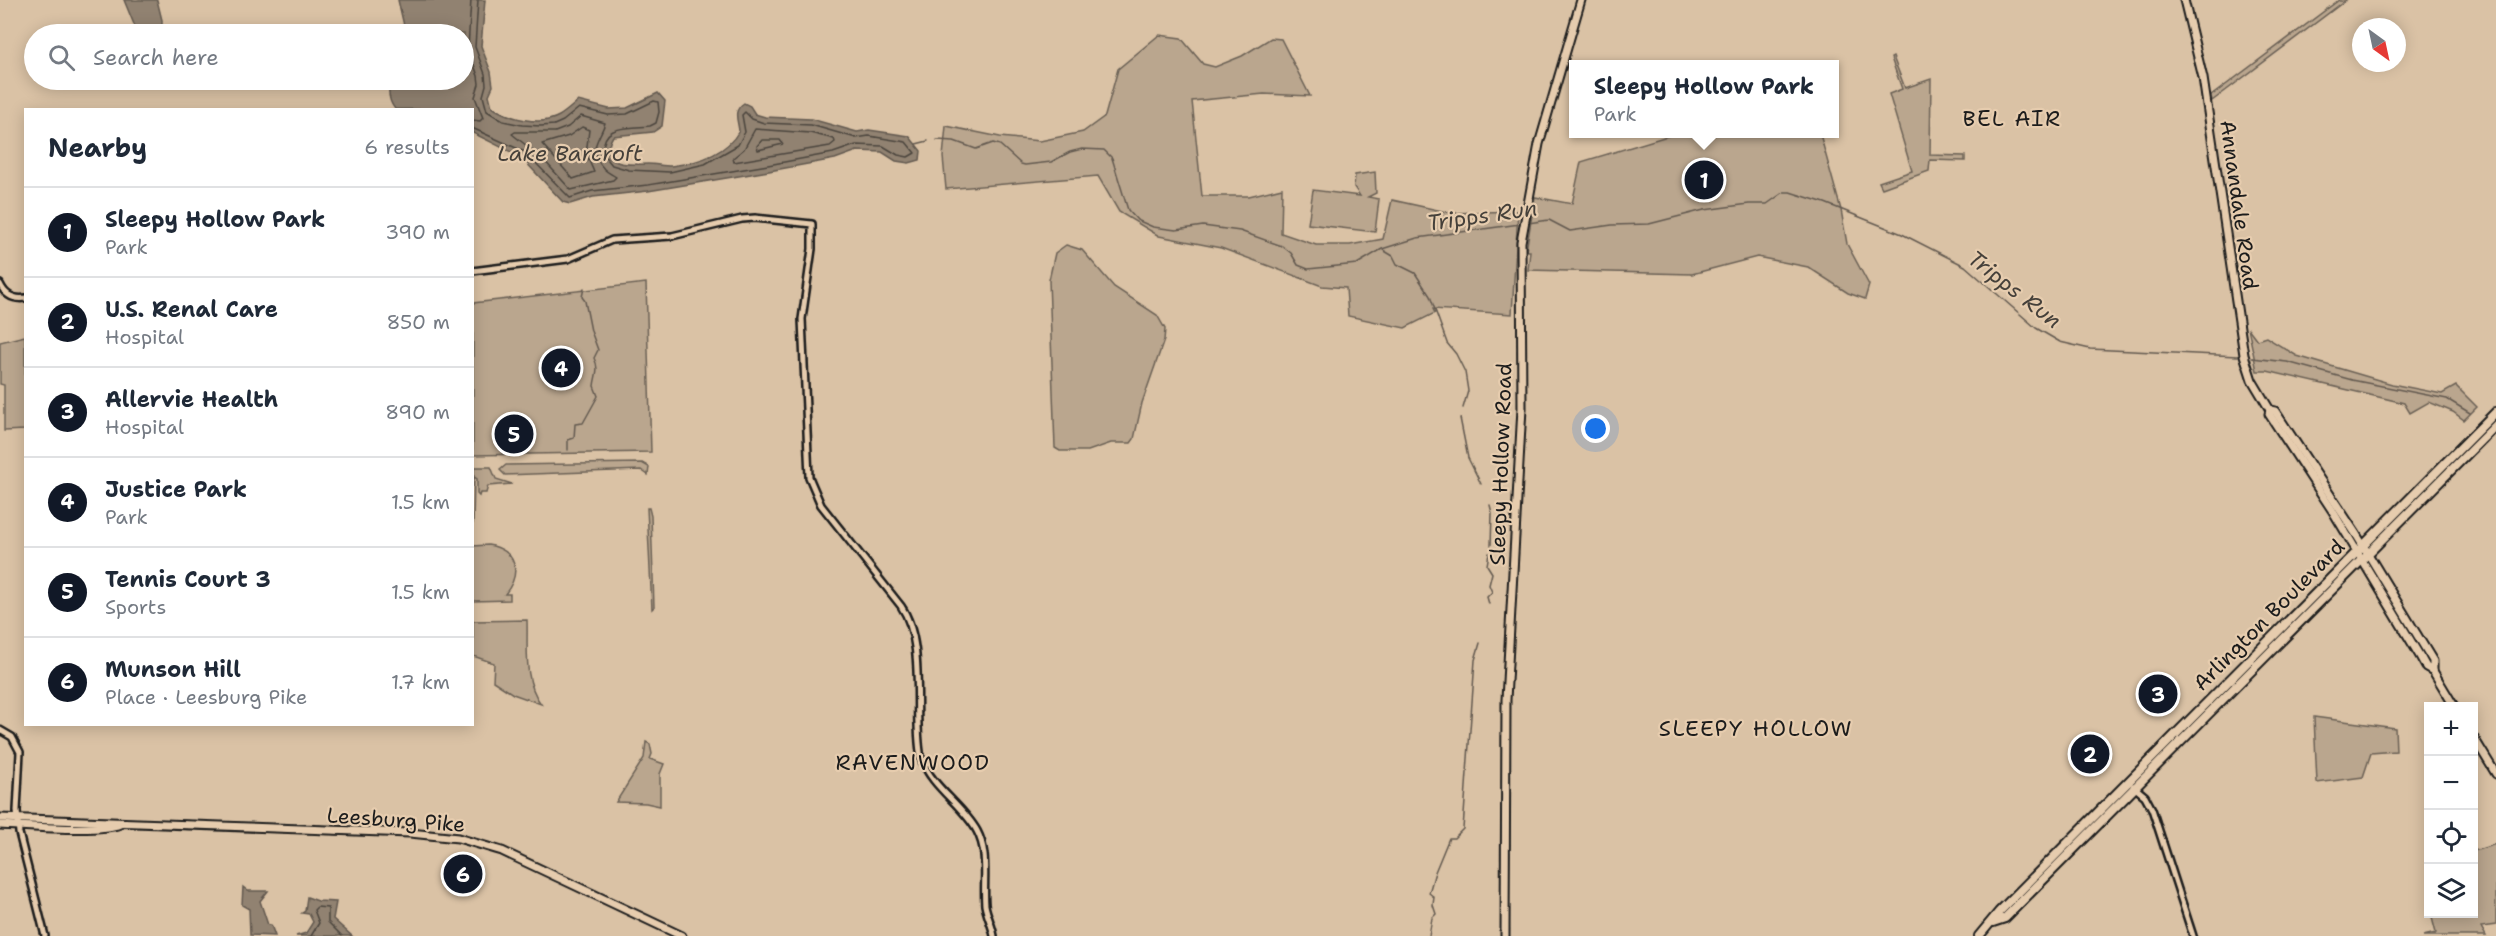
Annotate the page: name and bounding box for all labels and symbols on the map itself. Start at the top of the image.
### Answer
north arrow [2352,18,2406,72]
district label: BEL AIR [1962,104,2062,133]
street label: Annandale Road [2213,118,2265,292]
water label: Lake Barcroft [497,139,643,168]
pin: 1 [1684,158,1724,202]
water label: Tripps Run [1425,193,1539,238]
water label: Tripps Run [1962,244,2067,335]
pin: 4 [542,346,580,391]
street label: Sleepy Hollow Road [1483,362,1519,566]
pin: 5 [494,412,534,456]
your location [1581,414,1610,443]
street label: Arlington Boulevard [2187,533,2351,697]
pin: 3 [2138,672,2178,716]
district label: SLEEPY HOLLOW [1659,714,1853,743]
pin: 2 [2070,732,2110,777]
district label: RAVENWOOD [835,748,991,777]
street label: Leesburg Pike [326,801,466,839]
pin: 6 [444,852,482,896]

